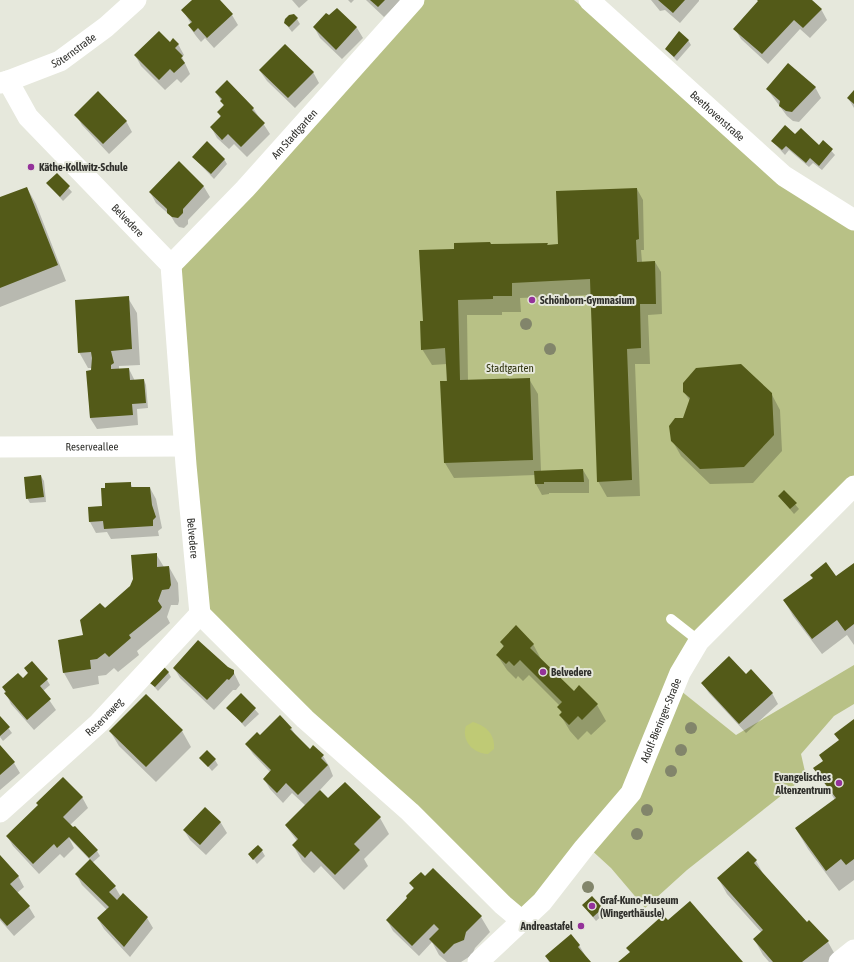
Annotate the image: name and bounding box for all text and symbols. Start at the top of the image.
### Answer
street label: Söternstraße [50,31,98,70]
street label: Beethovenstraße [688,88,747,143]
street label: Am Stadtgarten [269,107,320,161]
place label: Käthe-Kollwitz-Schule [39,161,128,173]
marker: Käthe-Kollwitz-Schule [26,162,36,172]
street label: Belvedere [109,202,146,239]
place label: Schönborn-Gymnasium [540,294,635,306]
marker: Schönborn-Gymnasium [527,295,537,305]
park label: Stadtgarten [486,362,534,374]
street label: Reserveallee [66,440,118,453]
street label: Belvedere [185,517,201,559]
place label: Belvedere [551,666,592,678]
marker: Belvedere [538,667,548,677]
street label: Adolf-Bieringer-Straße [638,676,683,764]
street label: Reserveweg [83,695,125,738]
place label: Evangelisches Altenzentrum [774,771,831,796]
marker: Evangelisches Altenzentrum [834,778,844,788]
place label: Graf-Kuno-Museum (Wingerthäusle) [600,894,678,919]
marker: Graf-Kuno-Museum (Wingerthäusle) [587,901,597,911]
place label: Andreastafel [520,920,574,932]
marker: Andreastafel [576,921,586,931]

